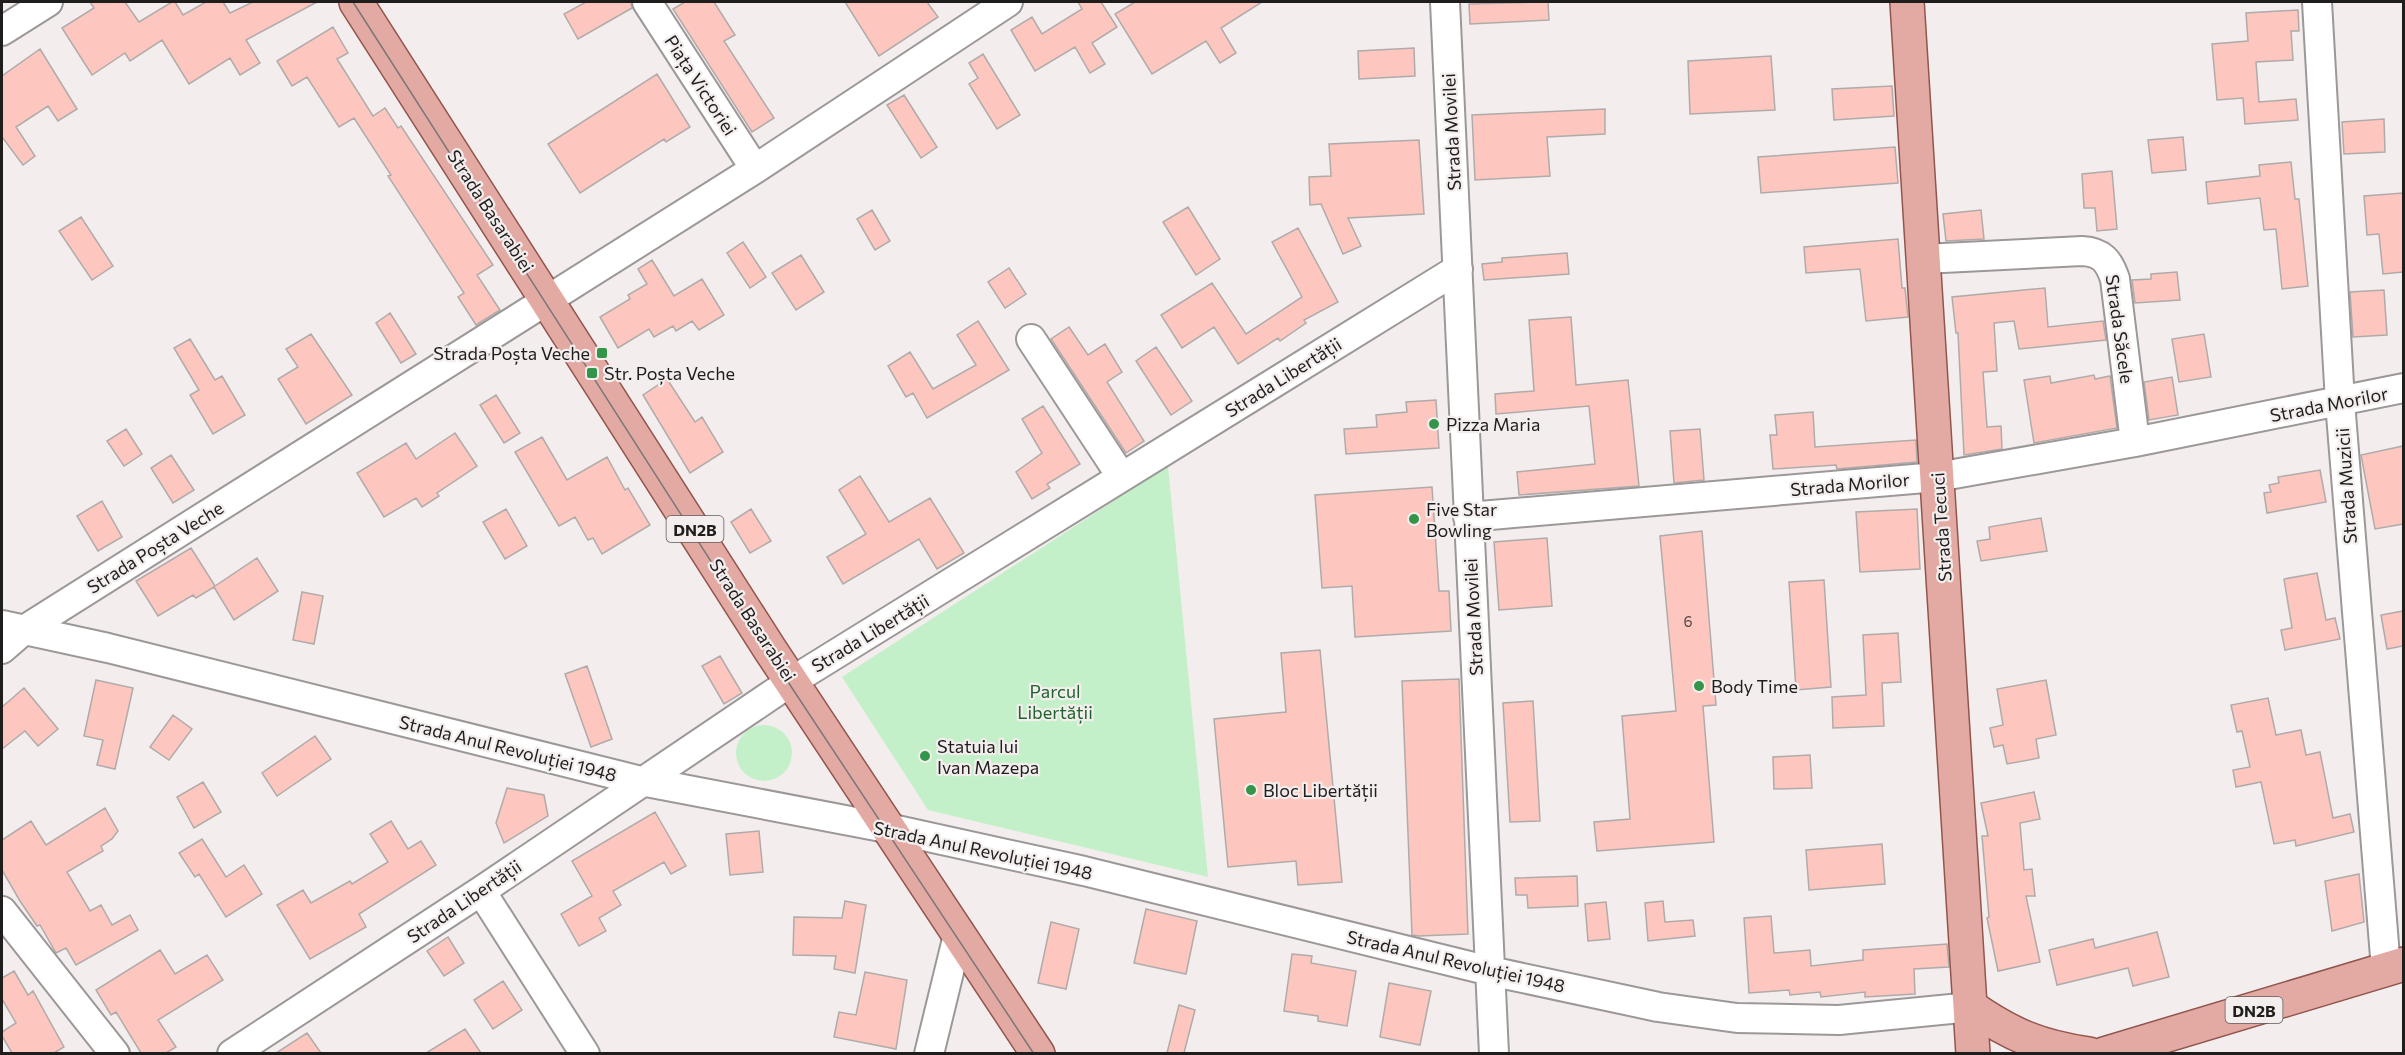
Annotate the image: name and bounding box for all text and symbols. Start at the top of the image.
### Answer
street label: Piața Victoriei [660,31,742,140]
street label: Strada Movilei [1437,73,1465,191]
street label: Strada Basarabiei [443,146,539,276]
street label: Strada Săcele [2101,273,2139,385]
street label: Strada Libertății [1221,332,1346,422]
place label: Strada Poșta Veche [433,342,590,365]
marker: Strada Poșta Veche [595,346,609,360]
place label: Str. Poșta Veche [604,362,735,385]
marker: Str. Poșta Veche [585,366,599,380]
street label: Strada Morilor [2268,382,2390,426]
place label: Pizza Maria [1446,413,1540,435]
marker: Pizza Maria [1427,417,1441,431]
street label: Strada Muzicii [2331,427,2361,545]
street label: Strada Morilor [1789,468,1911,500]
street label: Strada Tecuci [1926,472,1956,582]
street label: Strada Poșta Veche [83,496,228,599]
place label: Five Star Bowling [1426,498,1497,541]
marker: Five Star Bowling [1407,512,1421,526]
road number: DN2B [666,516,724,542]
street label: Strada Basarabiei [705,555,801,685]
street label: Strada Movilei [1459,558,1487,676]
street label: Strada Libertății [807,589,933,678]
house number: 6 [1683,612,1693,630]
place label: Body Time [1711,675,1798,697]
marker: Body Time [1692,679,1706,693]
park label: Parcul Libertății [1017,680,1093,724]
street label: Strada Anul Revoluției 1948 [397,710,619,787]
place label: Statuia lui Ivan Mazepa [937,735,1039,778]
marker: Statuia lui Ivan Mazepa [918,749,932,763]
place label: Bloc Libertății [1263,779,1378,802]
marker: Bloc Libertății [1244,783,1258,797]
street label: Strada Anul Revoluției 1948 [871,816,1095,885]
street label: Strada Libertății [403,855,526,948]
street label: Strada Anul Revoluției 1948 [1345,925,1567,998]
road number: DN2B [2226,997,2282,1023]

